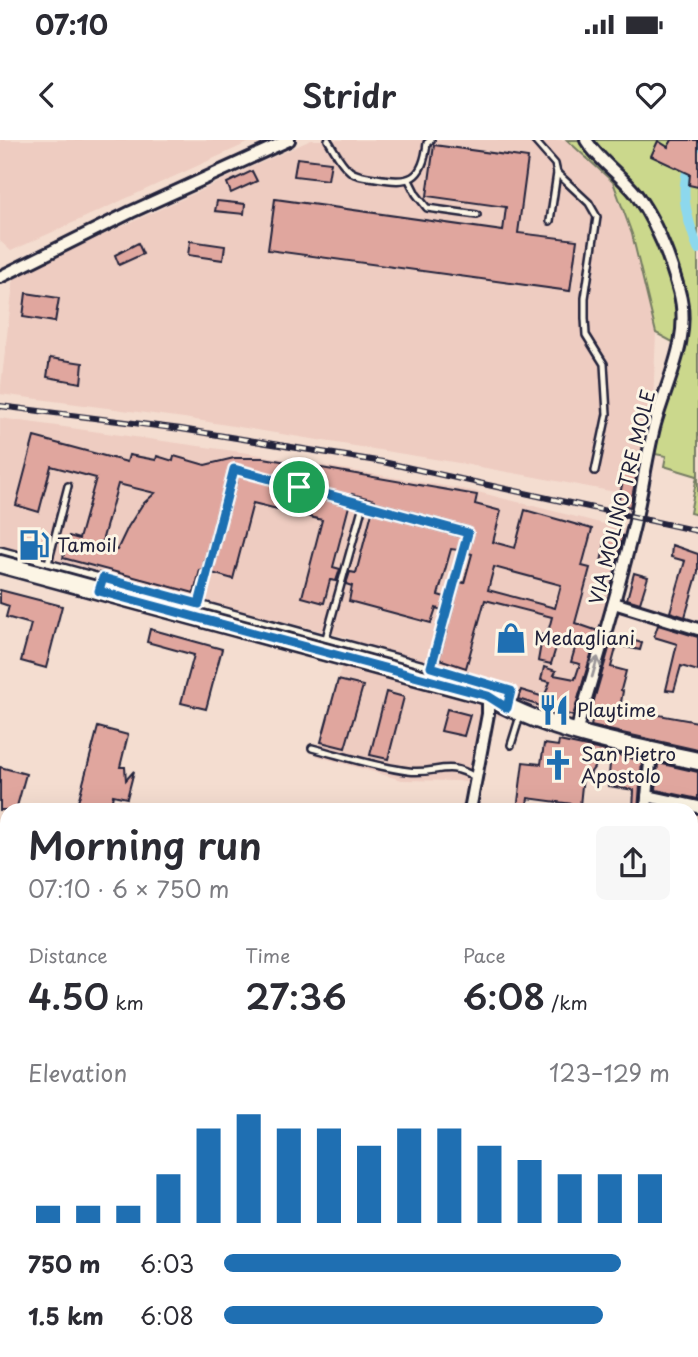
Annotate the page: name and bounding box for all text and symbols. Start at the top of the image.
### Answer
text: 07:10 [35,5,108,44]
text: Stridr [302,71,396,119]
icon: back [28,76,66,114]
icon: heart [632,76,670,114]
street label: VIA MOLINO TRE MOLE [581,386,661,607]
pin [269,457,329,517]
icon: arrive [280,468,318,506]
fuel station icon: Tamoil [17,528,51,562]
place label: Tamoil [57,530,117,558]
shop icon: Medagliani [494,621,528,655]
place label: Medagliani [534,623,635,651]
one-way arrow [590,656,603,678]
restaurant icon: Playtime [537,693,571,727]
place label: Playtime [577,695,656,723]
place label: San Pietro Apostolo [581,739,676,789]
church icon: San Pietro Apostolo [541,748,575,782]
text: Morning run [28,816,262,873]
button: share [596,826,670,900]
text: 07:10 · 6 × 750 m [28,871,229,906]
text: Distance [28,941,108,969]
text: Time [245,941,290,969]
text: Pace [463,941,506,969]
text: 4.50 [28,969,109,1022]
text: 27:36 [245,969,347,1022]
text: 6:08 [463,969,545,1022]
text: km [109,988,144,1016]
text: /km [545,988,588,1016]
text: Elevation [28,1055,127,1090]
text: 123–129 m [549,1055,670,1090]
text: 750 m [28,1246,100,1281]
text: 6:03 [140,1246,194,1281]
text: 1.5 km [28,1298,104,1333]
text: 6:08 [140,1298,194,1333]

